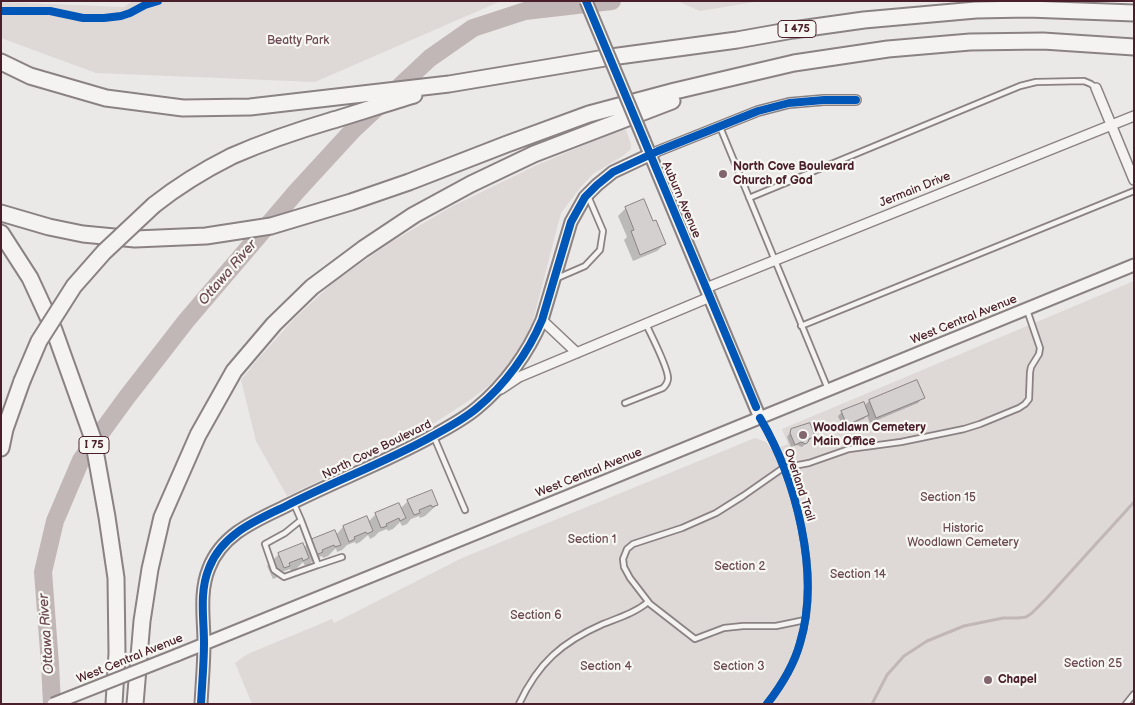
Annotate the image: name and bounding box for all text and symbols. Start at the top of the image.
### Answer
road number: I 475 [778,20,816,38]
park label: Beatty Park [267,34,329,48]
street label: Auburn Avenue [658,160,704,240]
place label: North Cove Boulevard Church of God [733,160,854,188]
marker: North Cove Boulevard Church of God [717,168,729,180]
street label: Jermain Drive [877,169,953,211]
water label: Ottawa River [195,237,261,309]
street label: West Central Avenue [909,292,1019,348]
street label: North Cove Boulevard [320,417,434,483]
place label: Woodlawn Cemetery Main Office [813,421,926,449]
marker: Woodlawn Cemetery Main Office [797,429,809,441]
road number: I 75 [79,436,109,454]
street label: West Central Avenue [534,445,644,501]
street label: Overland Trail [780,447,818,523]
park label: Section 15 [920,491,976,505]
park label: Historic Woodlawn Cemetery [907,522,1019,550]
park label: Section 1 [568,533,616,547]
park label: Section 2 [714,560,766,574]
park label: Section 14 [830,568,886,582]
water label: Ottawa River [36,593,58,675]
park label: Section 6 [510,609,562,623]
street label: West Central Avenue [75,631,185,687]
park label: Section 25 [1064,657,1122,671]
park label: Section 4 [580,660,632,674]
park label: Section 3 [713,660,765,674]
place label: Chapel [998,673,1037,687]
marker: Chapel [982,674,994,686]

